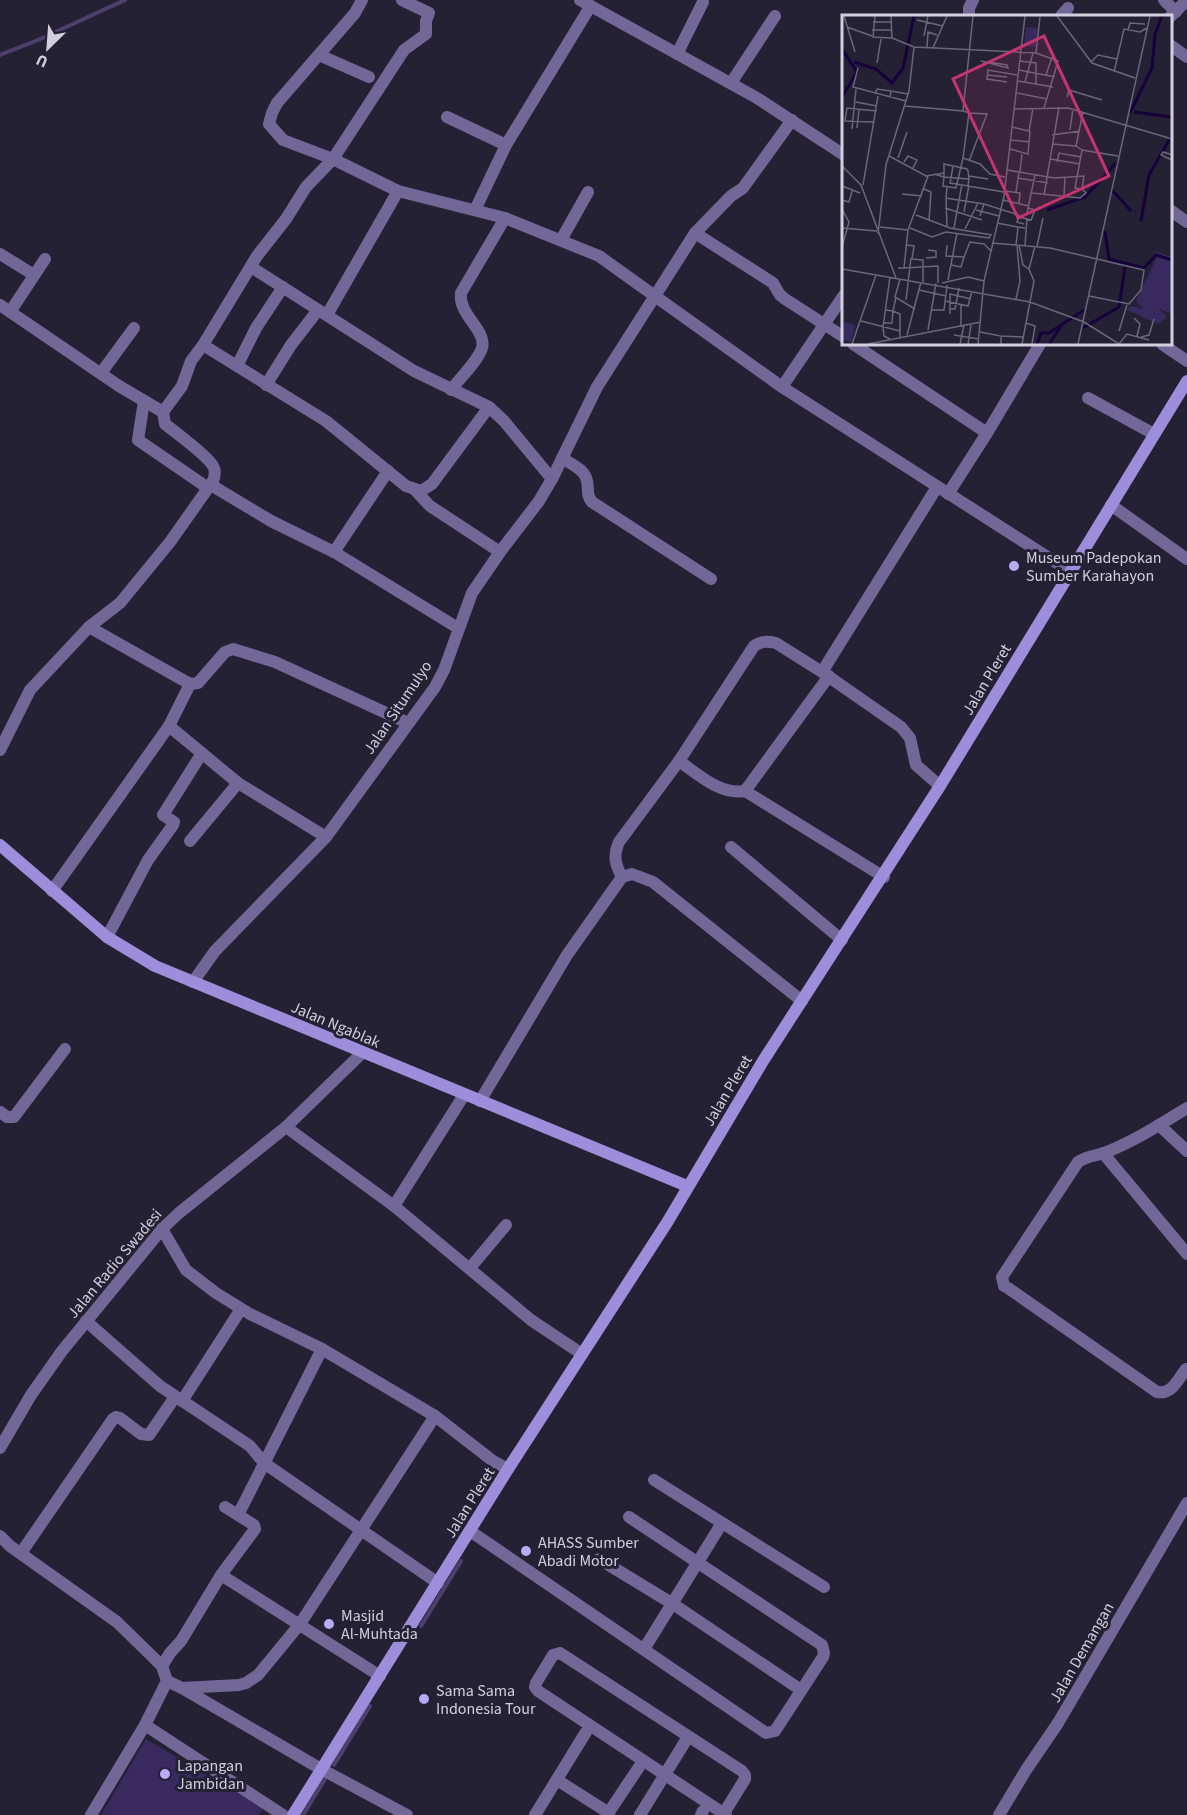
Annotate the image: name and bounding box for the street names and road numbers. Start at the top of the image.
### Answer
street label: Jalan Pleret [957,639,1017,719]
street label: Jalan Situmulyo [358,656,437,759]
street label: Jalan Ngablak [288,996,384,1054]
street label: Jalan Pleret [698,1050,758,1130]
street label: Jalan Radio Swadesi [62,1204,167,1323]
street label: Jalan Pleret [439,1463,501,1542]
street label: Jalan Demangan [1044,1598,1119,1707]

